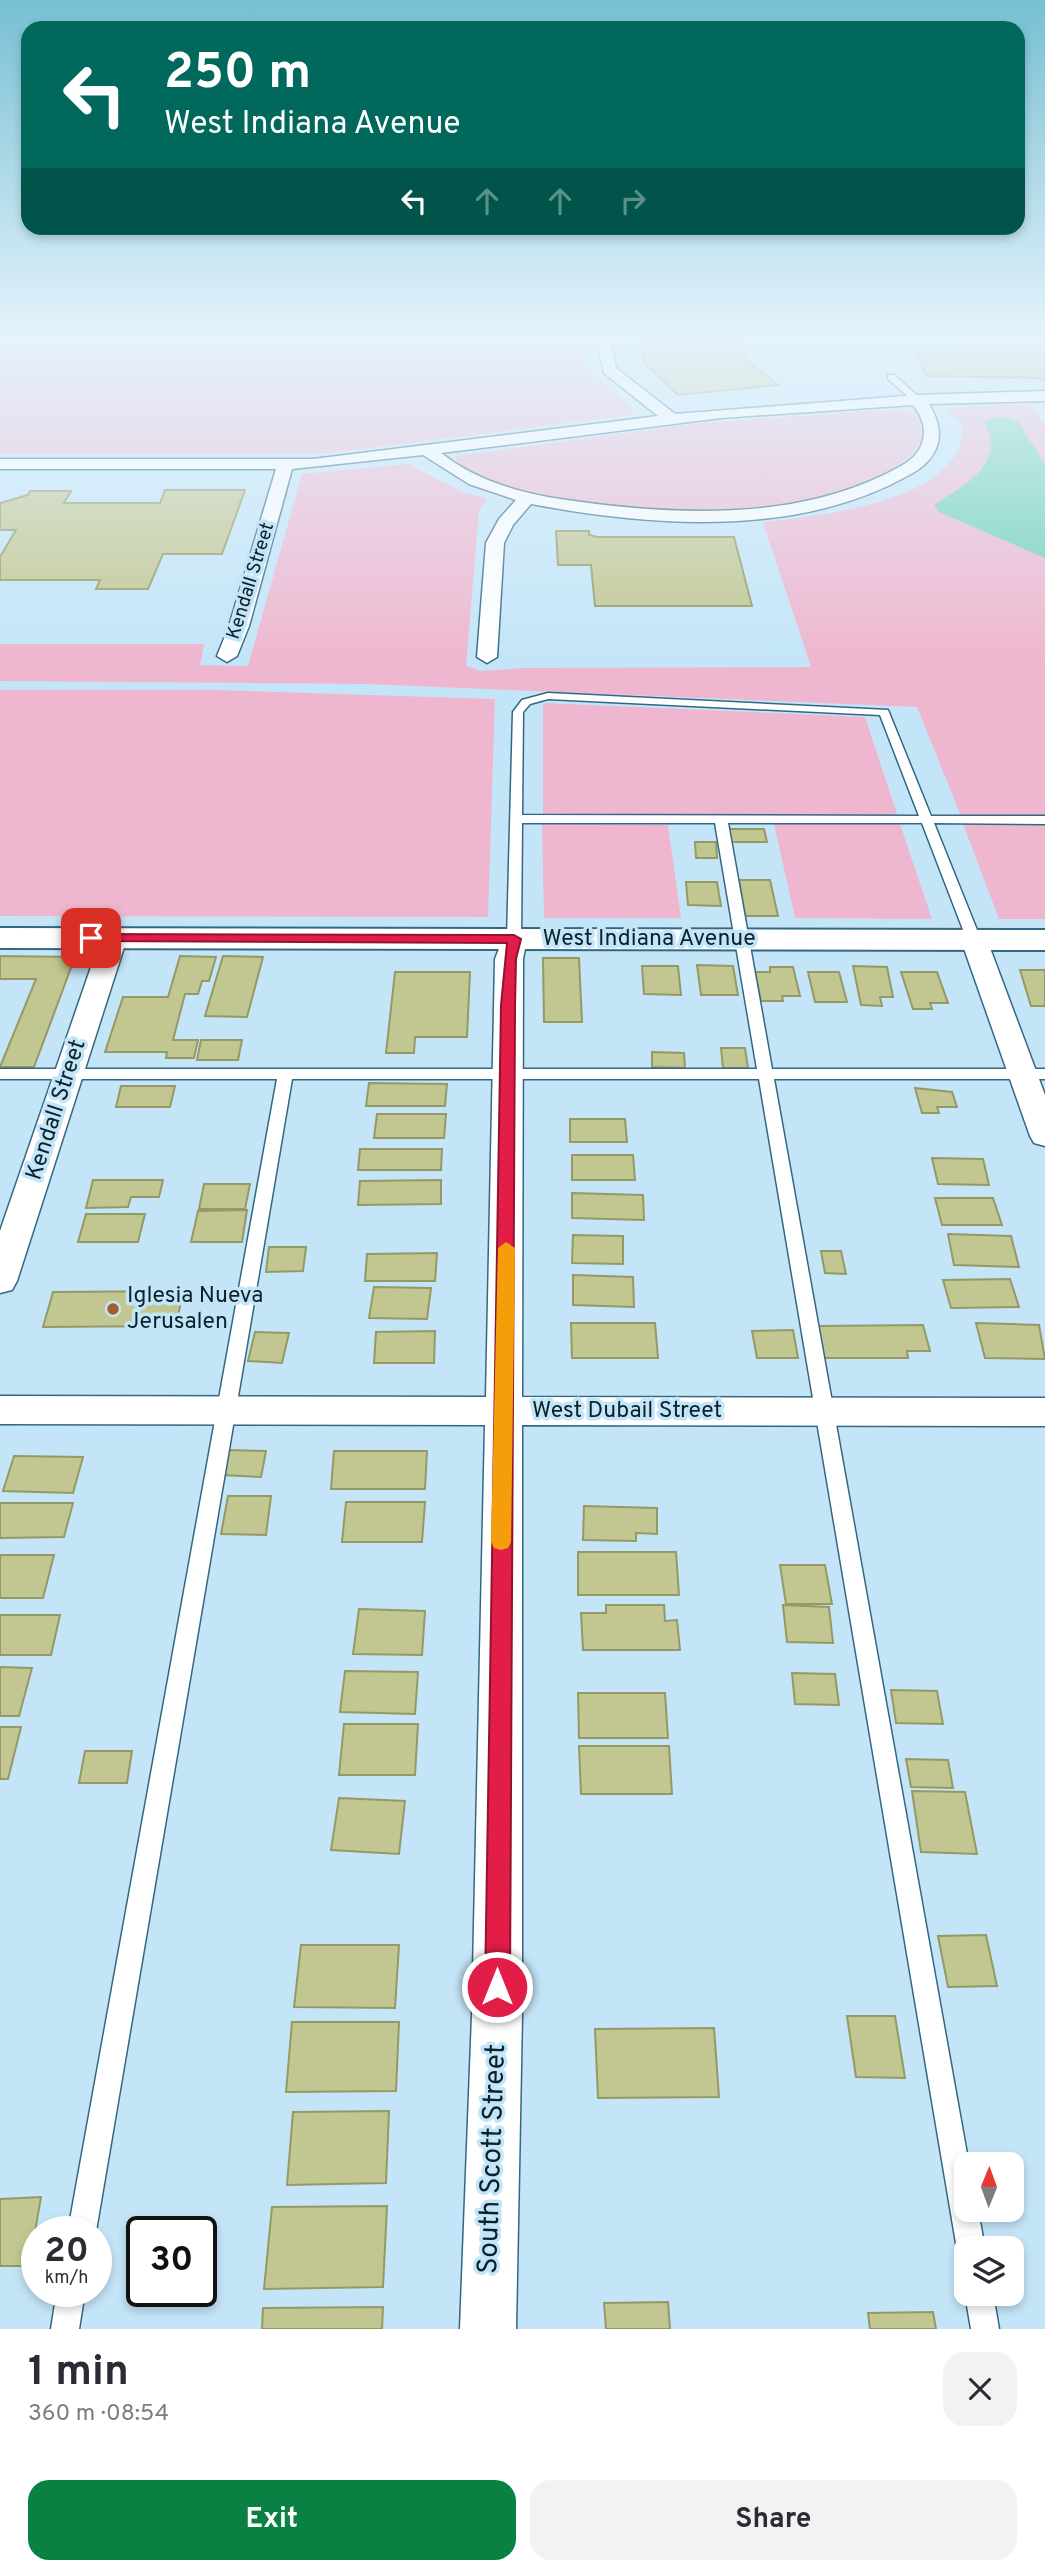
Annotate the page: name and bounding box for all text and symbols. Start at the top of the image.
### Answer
text: 250 m [164,44,311,106]
icon: left [49,49,140,140]
text: West Indiana Avenue [164,105,461,145]
icon: left [395,182,433,220]
icon: ahead [468,182,506,220]
icon: ahead [541,182,579,220]
icon: right [614,182,652,220]
street label: Kendall Street [222,520,280,642]
pin [61,908,121,968]
icon: arrive [72,919,110,957]
street label: West Indiana Avenue [542,925,756,954]
street label: Kendall Street [21,1036,93,1184]
place label: Iglesia Nueva Jerusalen [127,1282,263,1337]
marker: Iglesia Nueva Jerusalen [105,1301,121,1317]
street label: West Dubail Street [532,1397,722,1426]
position arrow [460,1950,534,2024]
street label: South Scott Street [471,2043,515,2275]
north arrow [954,2152,1024,2222]
map controls [954,2152,1024,2306]
speed limit sign: 30 [126,2216,217,2307]
text: 20 [44,2230,89,2274]
button: layers [954,2236,1024,2306]
text: km/h [45,2267,88,2290]
text: 1 min [28,2347,129,2400]
button: close [943,2352,1017,2426]
text: 360 m · 08:54 [28,2400,169,2429]
button: Exit [28,2480,516,2560]
button: Share [530,2480,1017,2560]

